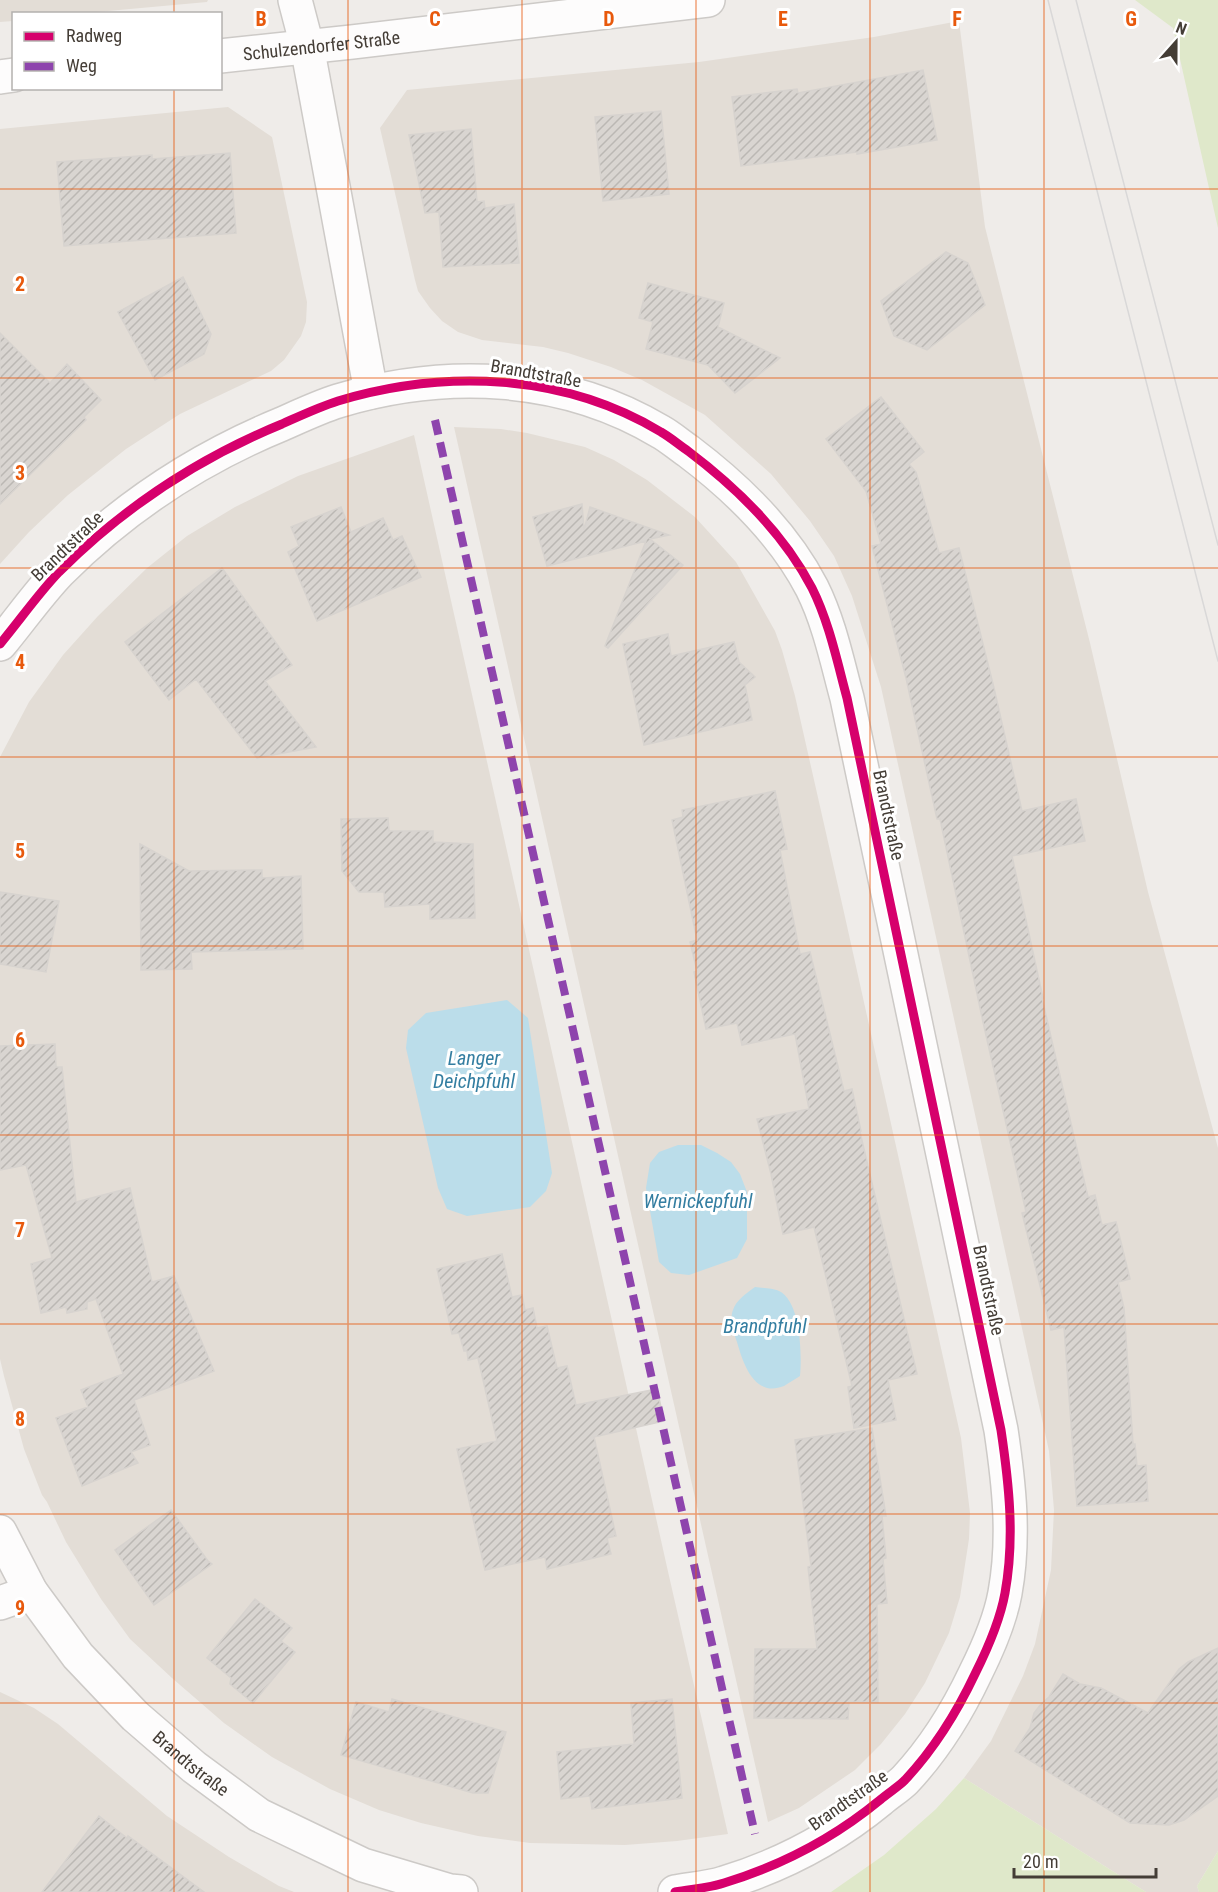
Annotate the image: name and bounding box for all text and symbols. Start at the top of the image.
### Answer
text: B [255,7,267,31]
text: C [429,7,441,31]
text: D [603,7,615,31]
text: E [778,7,788,31]
text: F [952,7,962,31]
text: G [1125,7,1137,31]
legend [12,12,222,90]
north arrow [1146,12,1206,72]
text: N [1173,18,1189,39]
text: Radweg [66,25,122,46]
street label: Schulzendorfer Straße [242,26,401,64]
text: Weg [66,55,97,76]
text: 2 [15,272,25,296]
street label: Brandtstraße [489,355,583,391]
text: 3 [15,461,25,485]
street label: Brandtstraße [27,507,107,585]
text: 4 [15,650,25,674]
street label: Brandtstraße [869,768,909,862]
text: 5 [15,839,25,863]
text: 6 [15,1028,25,1052]
water label: Langer Deichpfuhl [433,1046,515,1093]
water label: Wernickepfuhl [644,1189,753,1213]
text: 7 [15,1218,25,1242]
street label: Brandtstraße [969,1243,1009,1337]
water label: Brandpfuhl [723,1314,807,1338]
text: 8 [15,1407,25,1431]
text: 9 [15,1596,25,1620]
street label: Brandtstraße [149,1726,233,1800]
street label: Brandtstraße [804,1765,892,1835]
scale bar [1014,1841,1156,1879]
text: 20 m [1023,1851,1058,1872]

